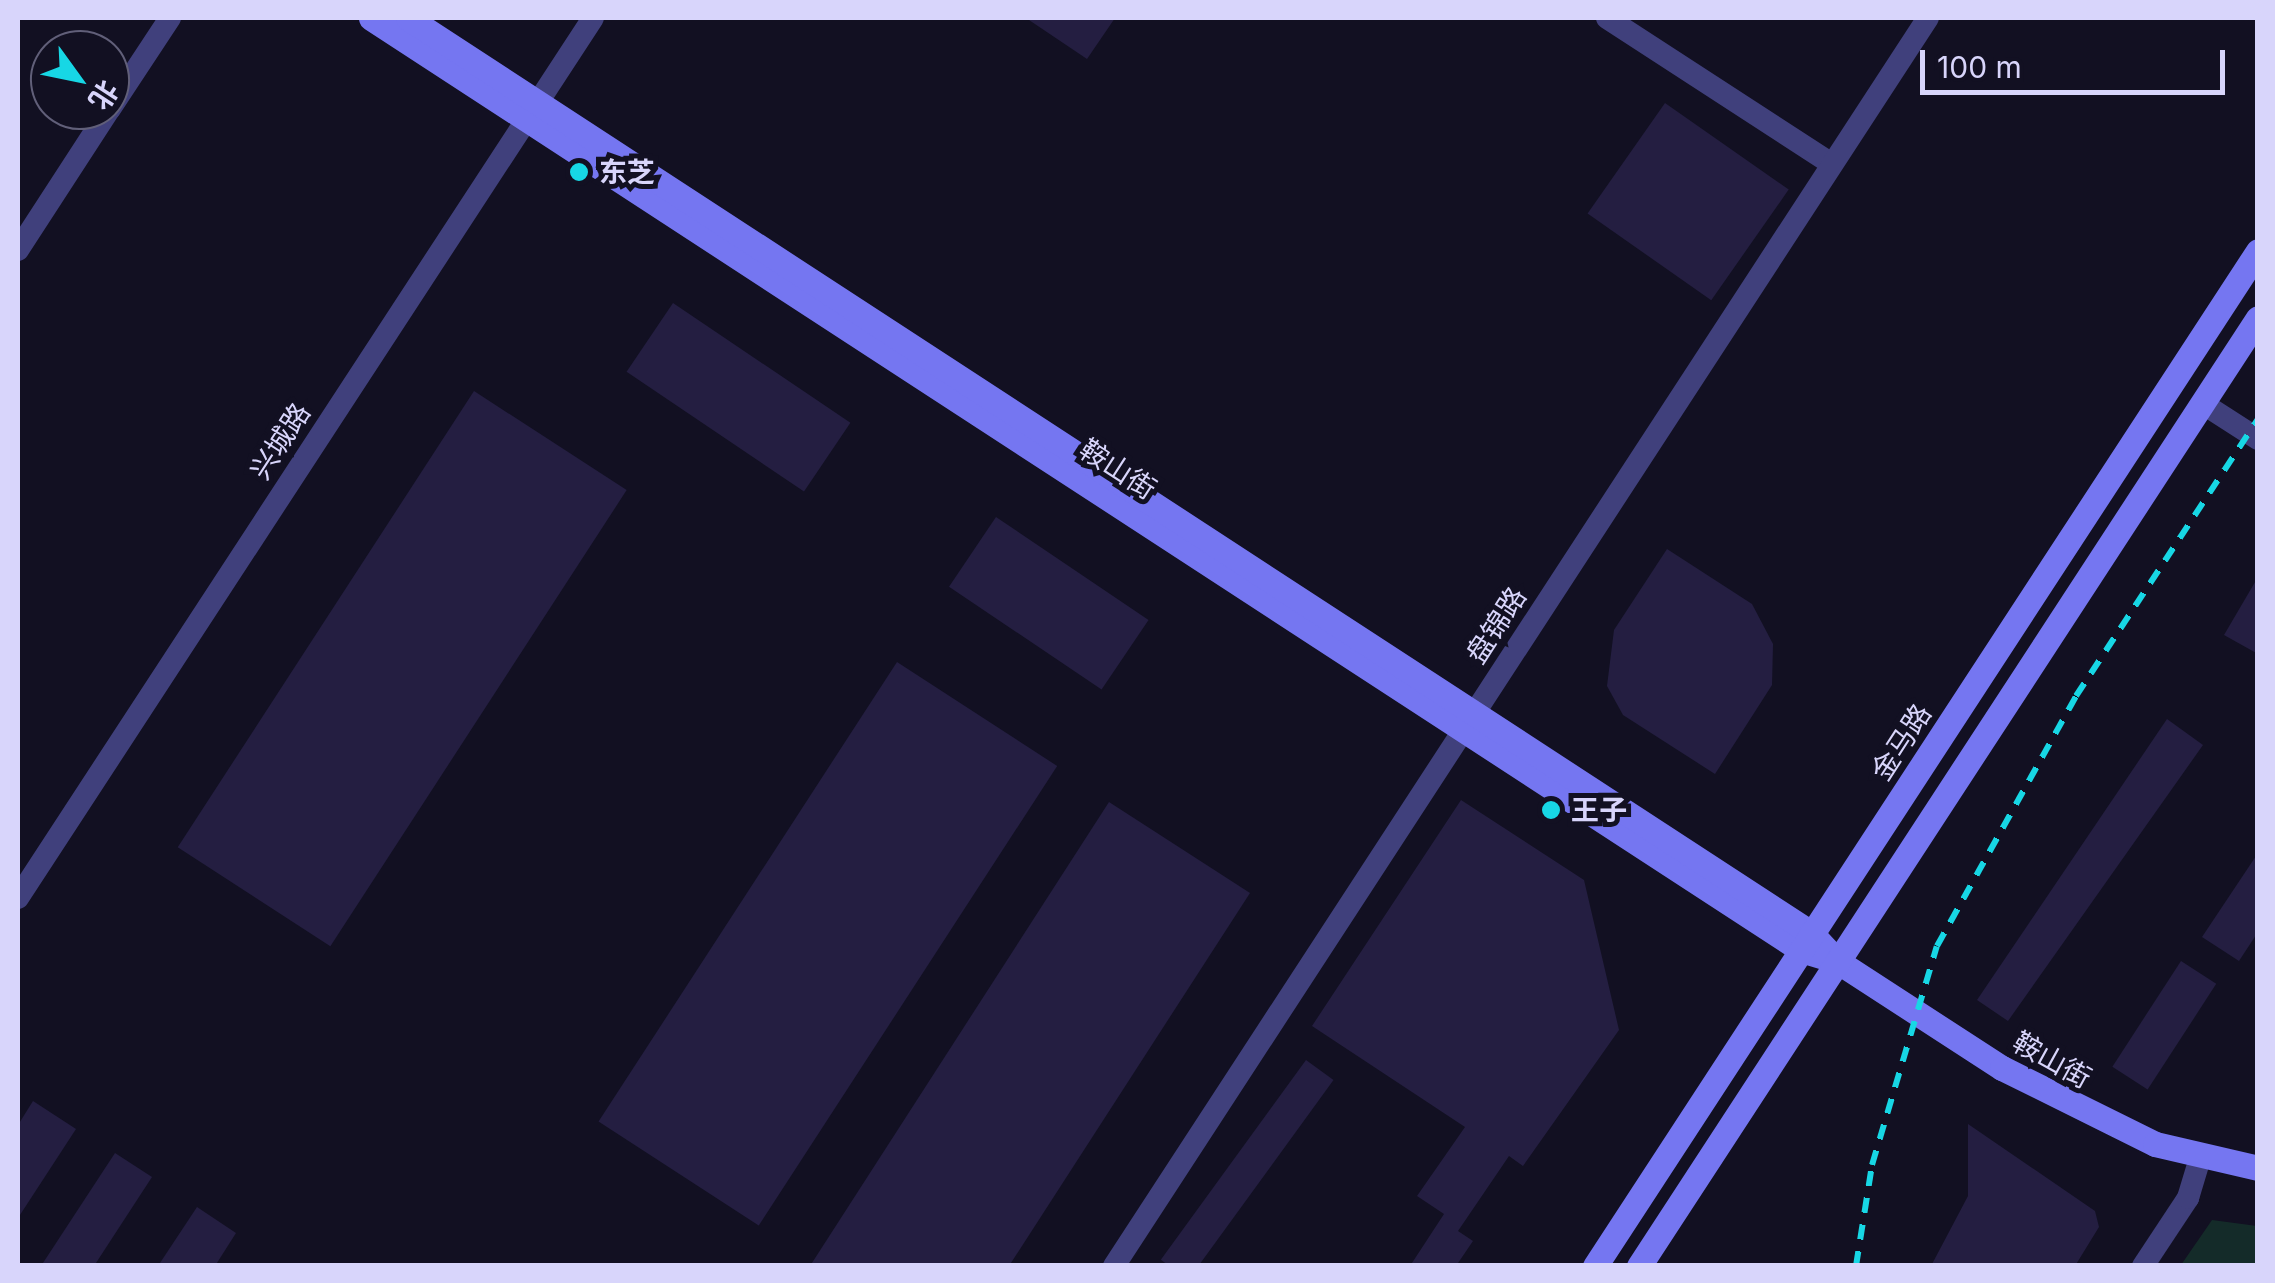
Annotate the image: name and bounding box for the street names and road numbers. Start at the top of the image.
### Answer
street label: 兴城路 [243,397,317,485]
street label: 鞍山街 [1074,432,1162,506]
street label: 盘锦路 [1459,581,1533,669]
street label: 金马路 [1864,698,1938,786]
street label: 鞍山街 [2007,1025,2097,1095]

